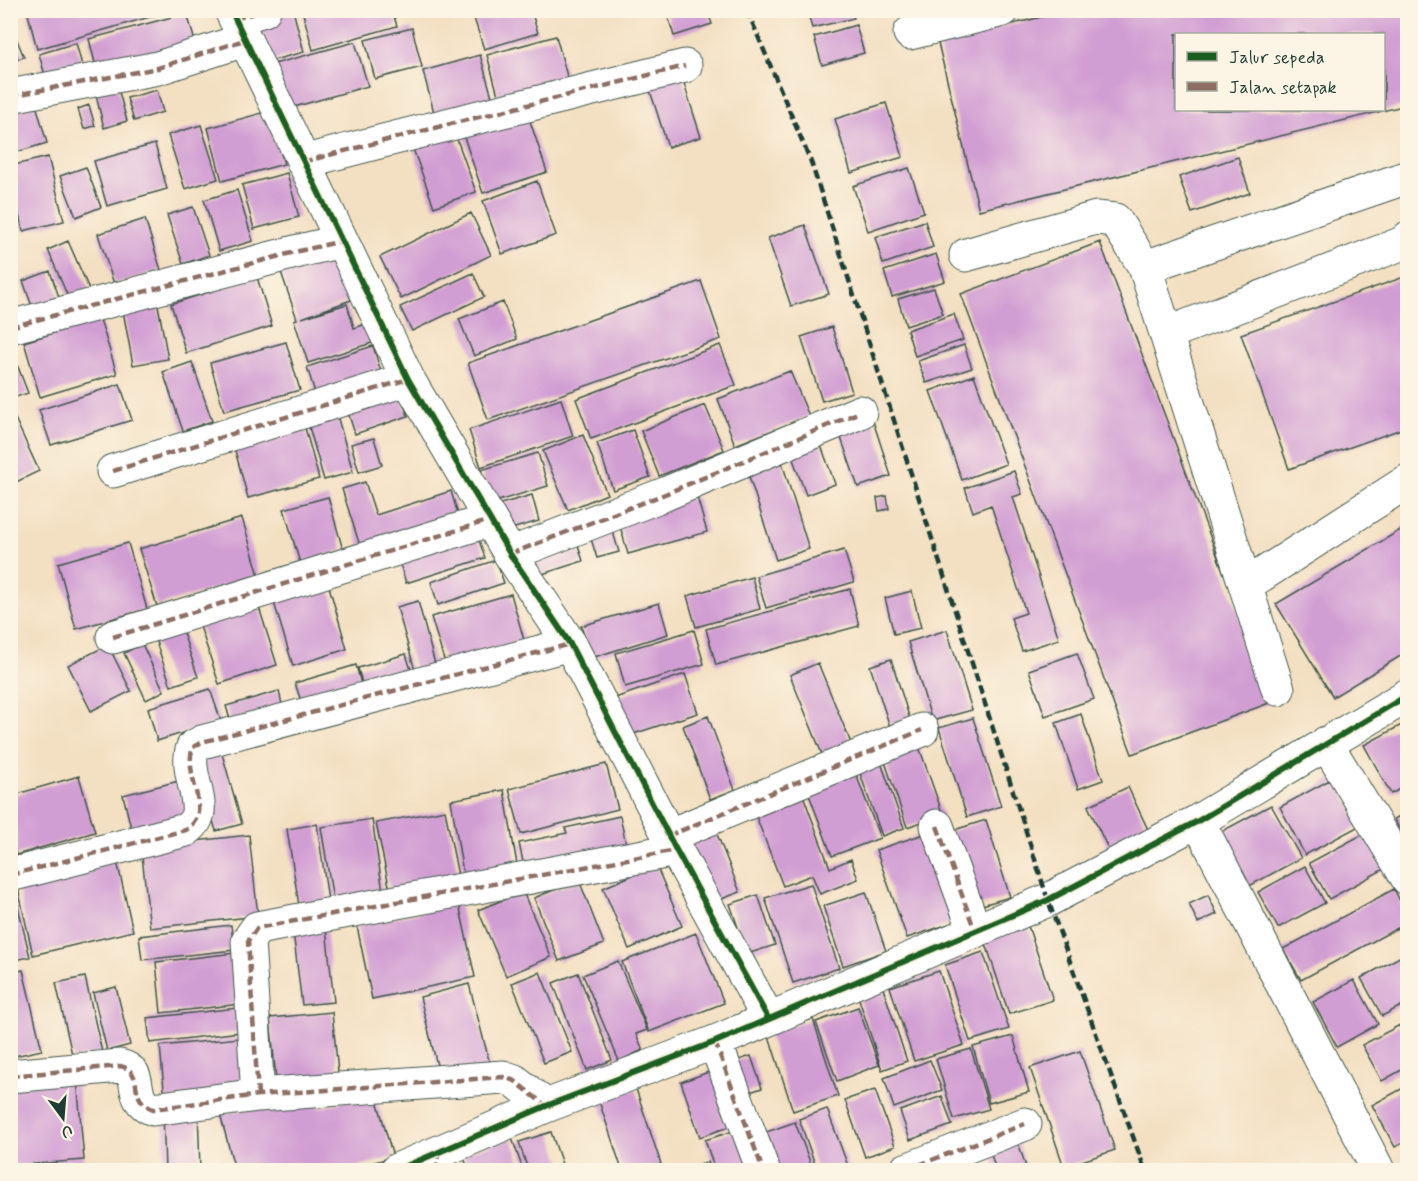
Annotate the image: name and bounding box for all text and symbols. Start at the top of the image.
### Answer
legend [1175,33,1385,111]
text: Jalur sepeda [1229,46,1325,70]
text: Jalan setapak [1229,76,1337,100]
north arrow [33,1088,93,1148]
text: U [59,1119,75,1143]

